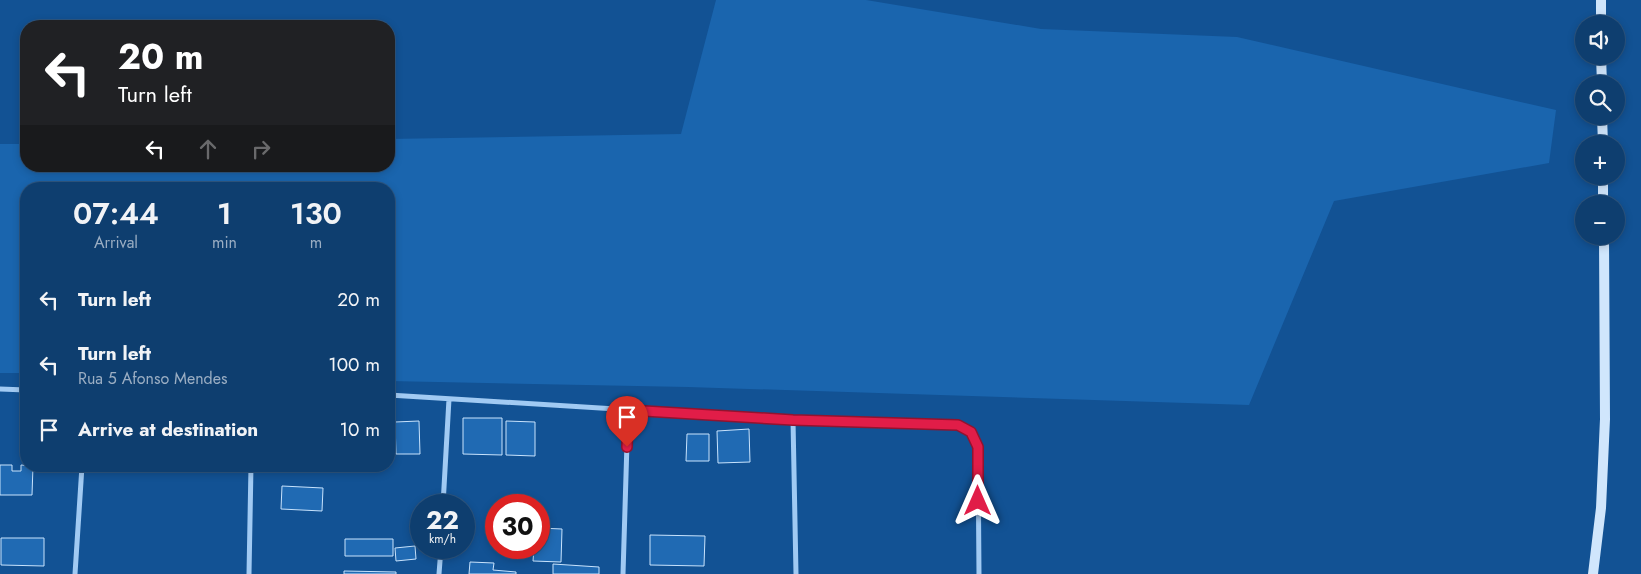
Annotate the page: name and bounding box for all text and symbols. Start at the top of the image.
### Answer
map controls [1575,15,1625,245]
button: sound [1575,15,1625,65]
text: 20 m [118,32,203,82]
icon: left [35,40,100,105]
button: search [1575,75,1625,125]
text: Turn left [118,78,192,110]
icon: left [141,135,169,163]
icon: ahead [194,135,222,163]
icon: right [247,135,275,163]
button: + [1575,135,1625,185]
text: 07:44 [73,192,159,235]
text: 1 [217,192,232,235]
text: 130 [290,192,342,235]
button: − [1575,195,1625,245]
text: Arrival [94,231,138,254]
text: min [212,231,237,254]
text: m [310,231,322,254]
icon: left [35,286,63,314]
text: Turn left [78,286,151,313]
text: 20 m [337,286,380,313]
text: Turn left [78,340,151,367]
icon: left [35,351,63,379]
text: 100 m [328,351,380,378]
text: Rua 5 Afonso Mendes [78,367,227,390]
pin [606,396,648,447]
icon: arrive [613,403,641,431]
icon: arrive [35,416,63,444]
text: Arrive at destination [78,416,258,443]
text: 10 m [340,416,380,443]
position arrow [951,474,1003,526]
speed limit sign: 30 [485,494,550,559]
text: 22 [426,502,459,538]
text: km/h [429,530,456,548]

